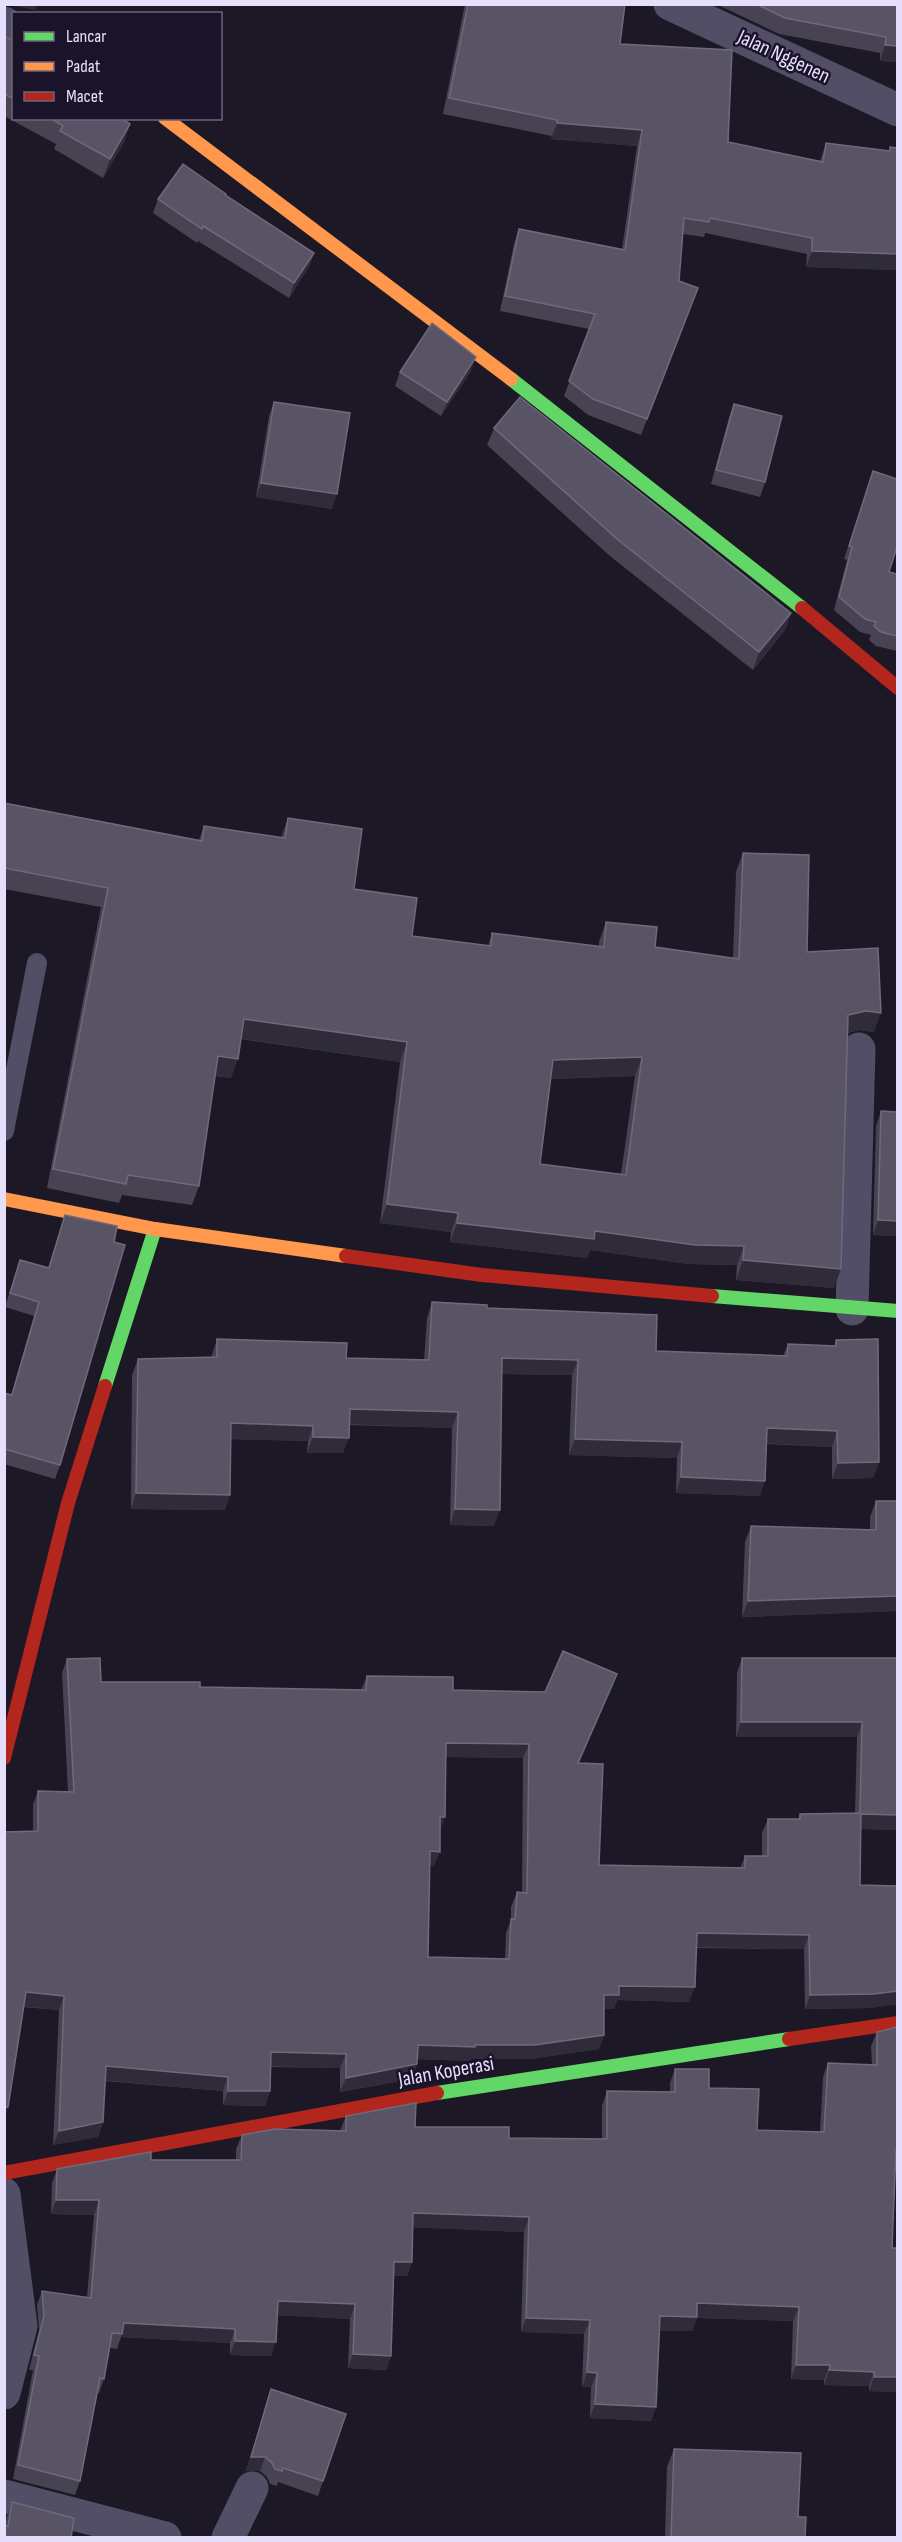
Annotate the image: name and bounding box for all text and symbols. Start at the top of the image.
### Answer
legend [12,12,222,120]
street label: Jalan Nggenen [733,24,834,89]
text: Lancar [66,26,106,47]
text: Padat [66,56,101,77]
text: Macet [66,86,104,107]
street label: Jalan Koperasi [395,2051,496,2092]

